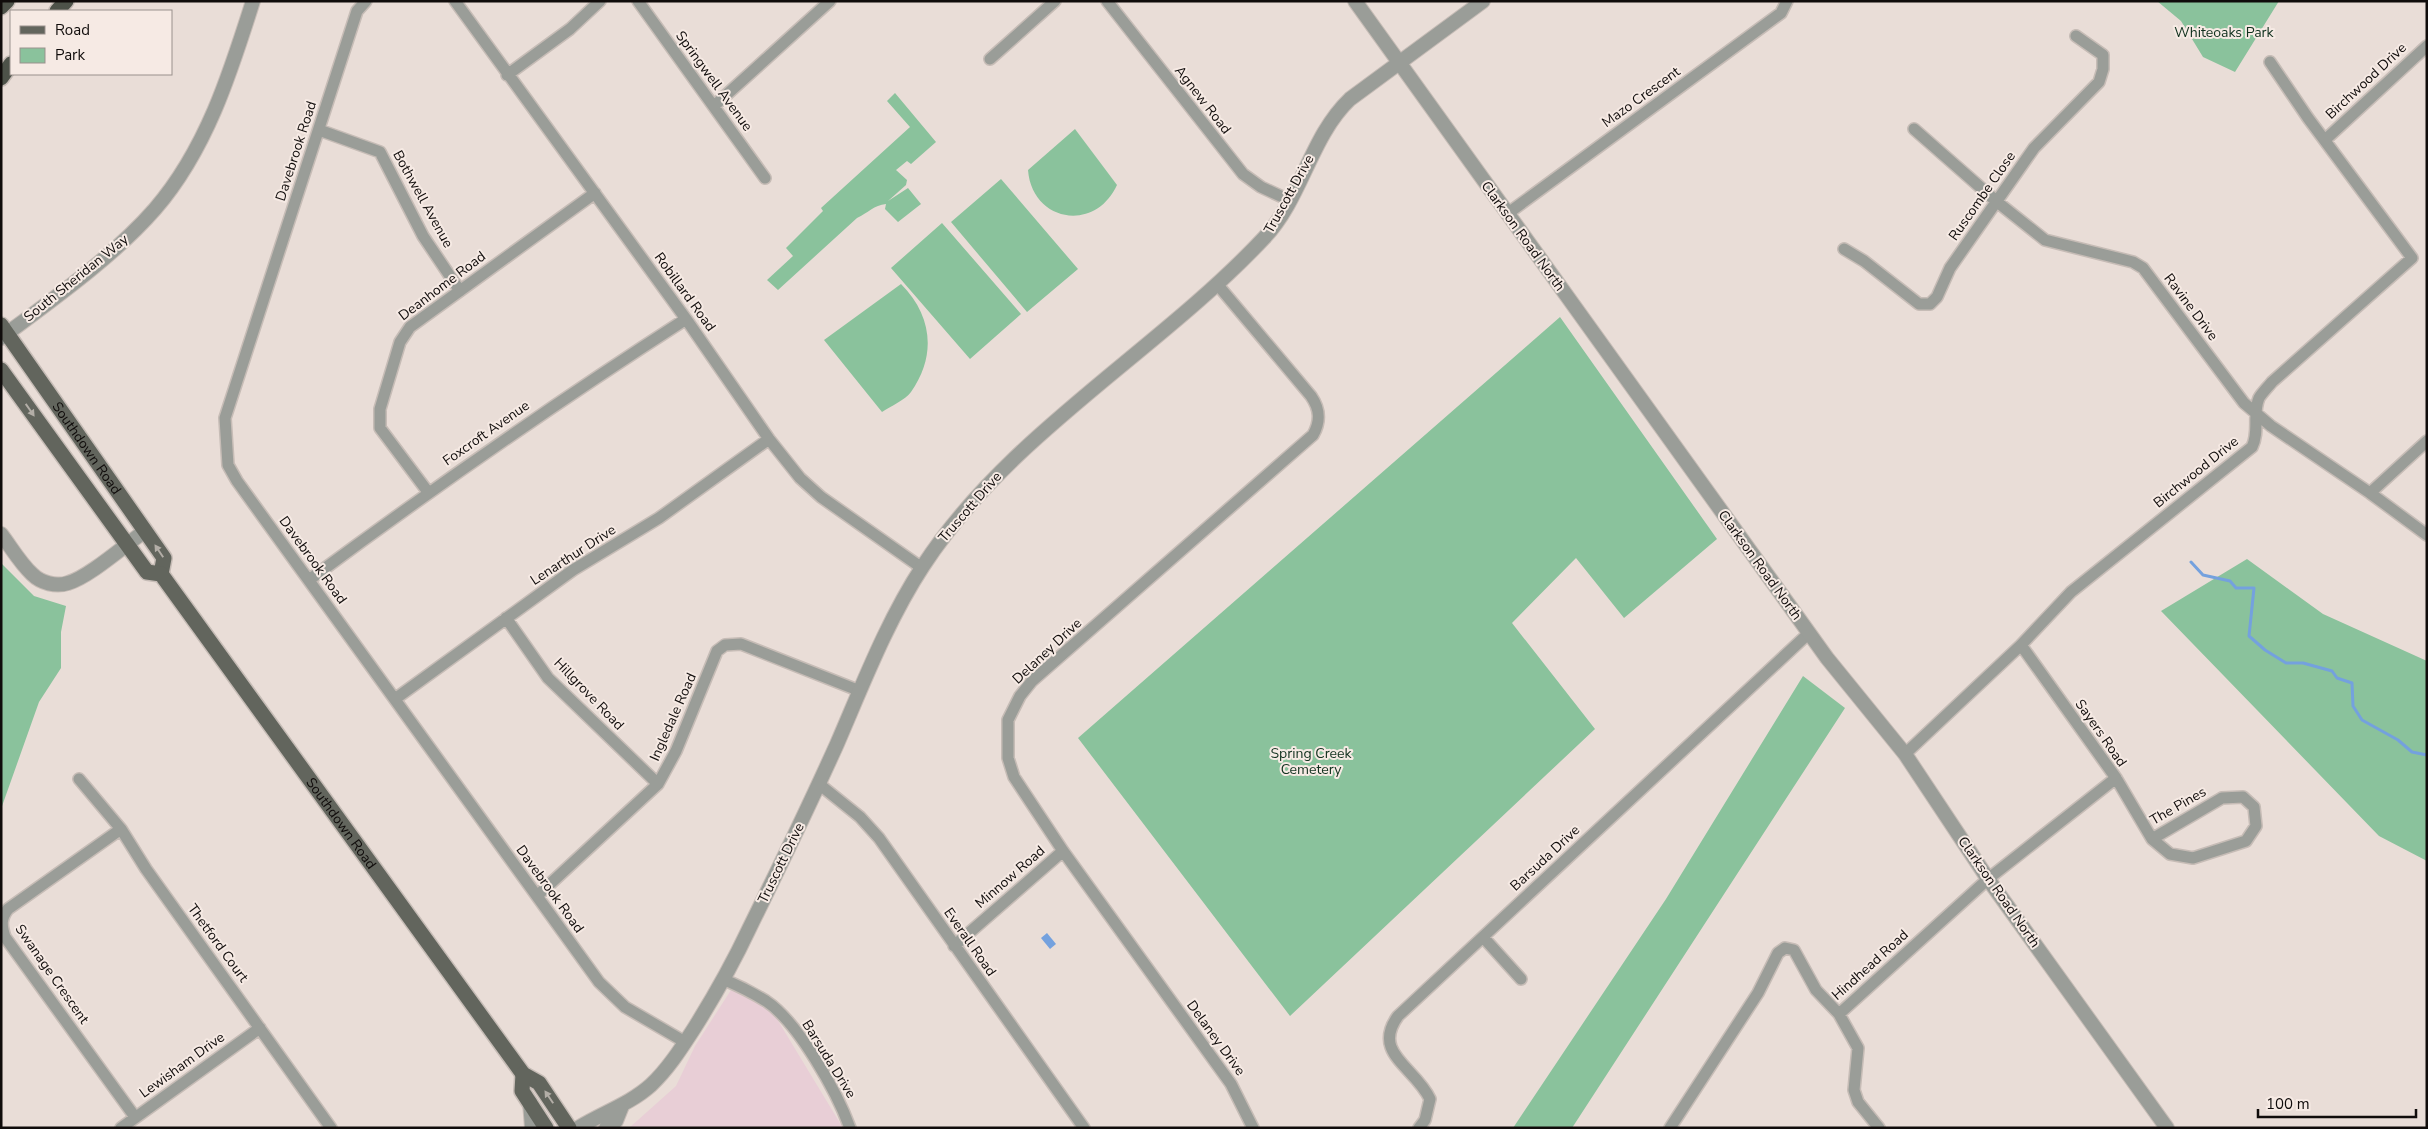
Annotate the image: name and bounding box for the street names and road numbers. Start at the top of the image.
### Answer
street label: Springwell Avenue [671,27,757,135]
street label: Birchwood Drive [2321,39,2411,123]
street label: Agnew Road [1170,62,1236,138]
street label: Mazo Crescent [1598,62,1684,132]
street label: Davebrook Road [271,99,321,203]
street label: Bothwell Avenue [388,147,458,251]
street label: Ruscombe Close [1944,148,2020,244]
street label: Truscott Drive [1259,151,1319,237]
street label: Clarkson Road North [1477,177,1569,295]
street label: South Sheridan Way [20,229,133,326]
street label: Deanhome Road [395,247,489,325]
street label: Robillard Road [650,249,720,335]
street label: Ravine Drive [2160,270,2222,344]
street label: Foxcroft Avenue [439,396,533,470]
street label: Southdown Road [48,398,126,498]
street label: Birchwood Drive [2150,432,2242,512]
street label: Truscott Drive [934,468,1006,546]
street label: Clarkson Road North [1714,506,1806,624]
street label: Davebrook Road [275,512,351,608]
street label: Lenarthur Drive [527,520,619,590]
street label: Delaney Drive [1008,614,1086,688]
street label: Hillgrove Road [550,654,628,734]
street label: Ingledale Road [645,670,701,764]
street label: Sayers Road [2071,695,2131,771]
street label: Southdown Road [302,773,381,873]
street label: The Pines [2147,782,2210,830]
street label: Truscott Drive [753,820,809,906]
street label: Barsuda Drive [1506,821,1584,895]
street label: Clarkson Road North [1954,833,2044,951]
street label: Davebrook Road [512,841,588,937]
street label: Minnow Road [971,841,1049,913]
street label: Thetford Court [183,900,253,986]
street label: Everall Road [939,904,1001,980]
street label: Swanage Crescent [11,920,93,1028]
street label: Hindhead Road [1828,925,1912,1005]
street label: Delaney Drive [1182,997,1250,1079]
street label: Barsuda Drive [797,1016,861,1102]
street label: Lewisham Drive [136,1028,228,1102]

